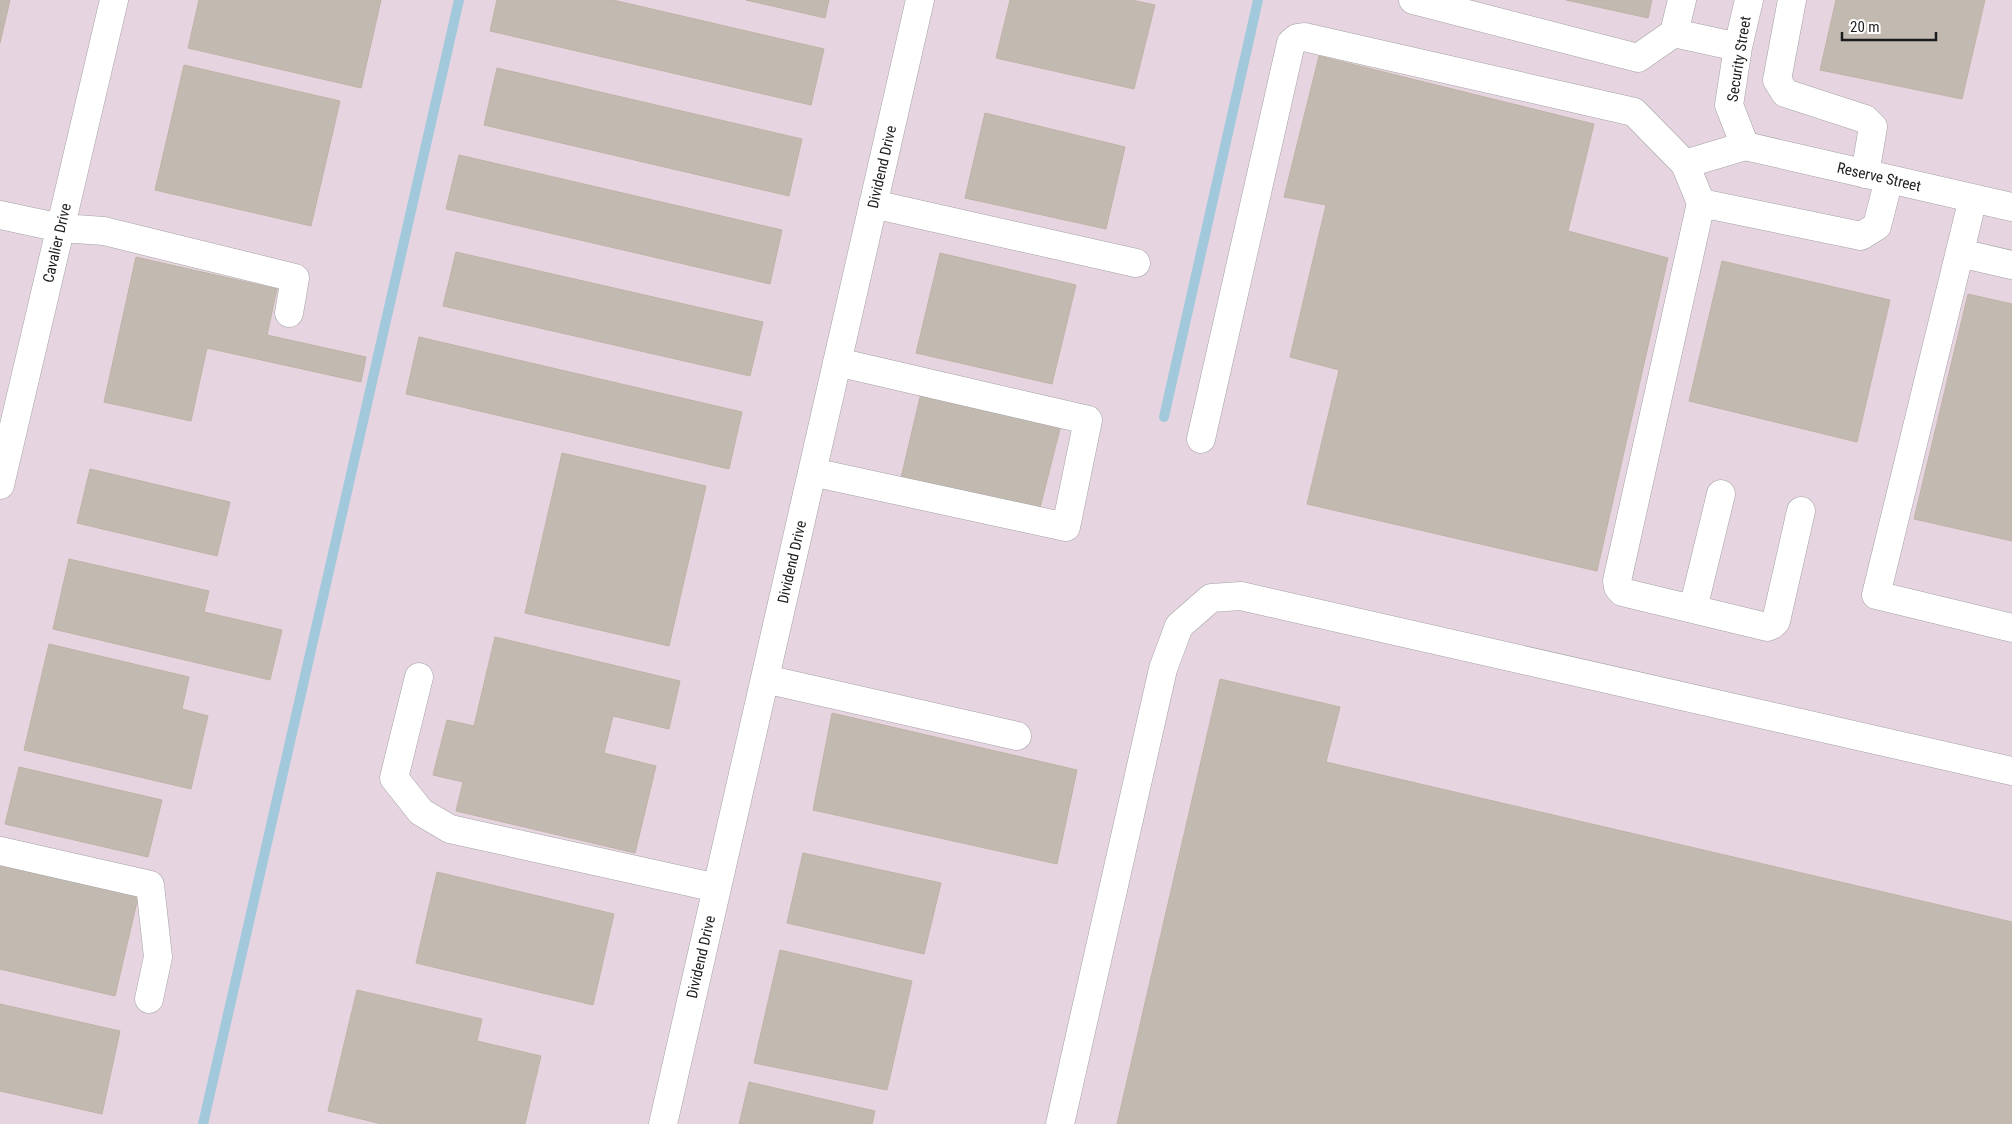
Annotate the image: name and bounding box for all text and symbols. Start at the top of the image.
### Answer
scale bar [1842,10,1936,42]
street label: Security Street [1723,15,1755,103]
text: 20 m [1850,18,1880,36]
street label: Dividend Drive [864,124,900,210]
street label: Reserve Street [1835,159,1923,195]
street label: Cavalier Drive [39,202,75,284]
street label: Dividend Drive [774,519,810,605]
street label: Dividend Drive [683,914,719,1000]

